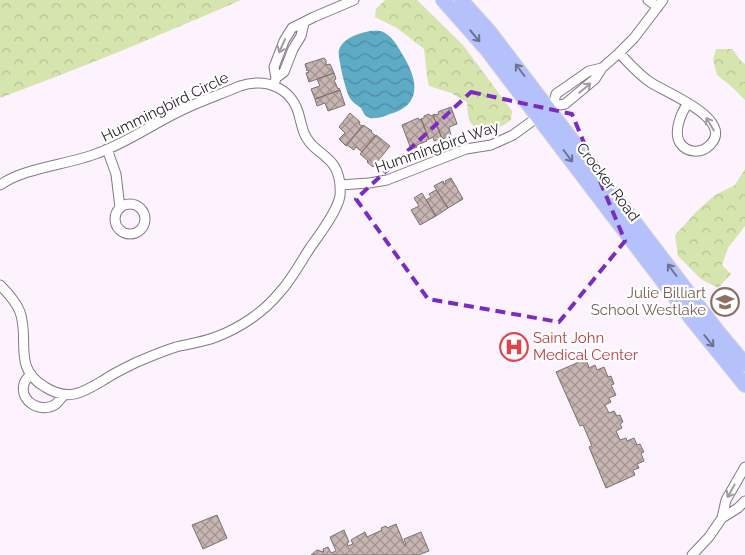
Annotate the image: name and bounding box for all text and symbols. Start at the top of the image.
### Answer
one-way arrow [470,30,481,43]
one-way arrow [276,38,286,53]
one-way arrow [514,64,525,77]
street label: Hummingbird Circle [98,68,232,146]
one-way arrow [578,82,591,93]
street label: Hummingbird Way [373,117,501,177]
one-way arrow [705,117,715,131]
street label: Crocker Road [573,139,643,225]
one-way arrow [562,149,573,162]
one-way arrow [666,264,677,277]
place label: Julie Billiart School Westlake [591,284,706,319]
school or university icon: Julie Billiart School Westlake [710,287,740,317]
place label: Saint John Medical Center [533,329,639,364]
hospital icon: Saint John Medical Center [499,332,529,362]
one-way arrow [703,335,714,348]
one-way arrow [726,484,736,499]

